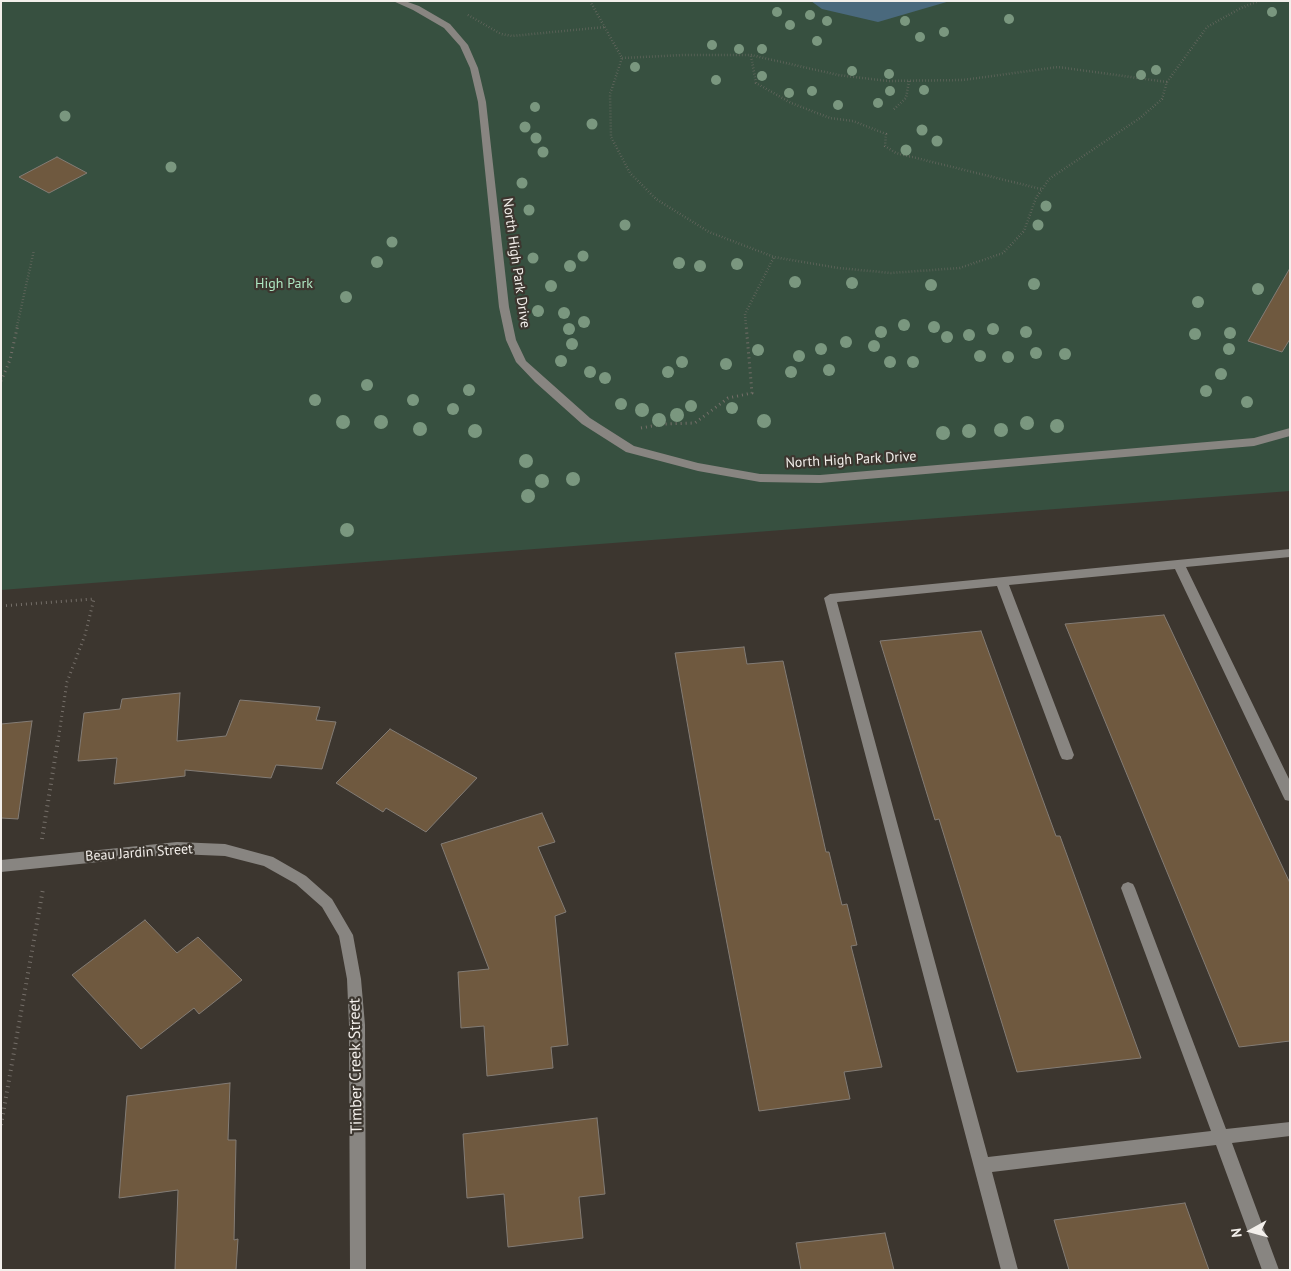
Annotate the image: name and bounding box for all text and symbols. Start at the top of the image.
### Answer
street label: North High Park Drive [499,197,533,329]
park label: High Park [255,276,313,292]
street label: North High Park Drive [785,448,917,472]
street label: Beau Jardin Street [85,841,193,865]
street label: Timber Creek Street [345,998,367,1134]
north arrow [1226,1206,1276,1256]
text: N [1227,1227,1246,1238]

